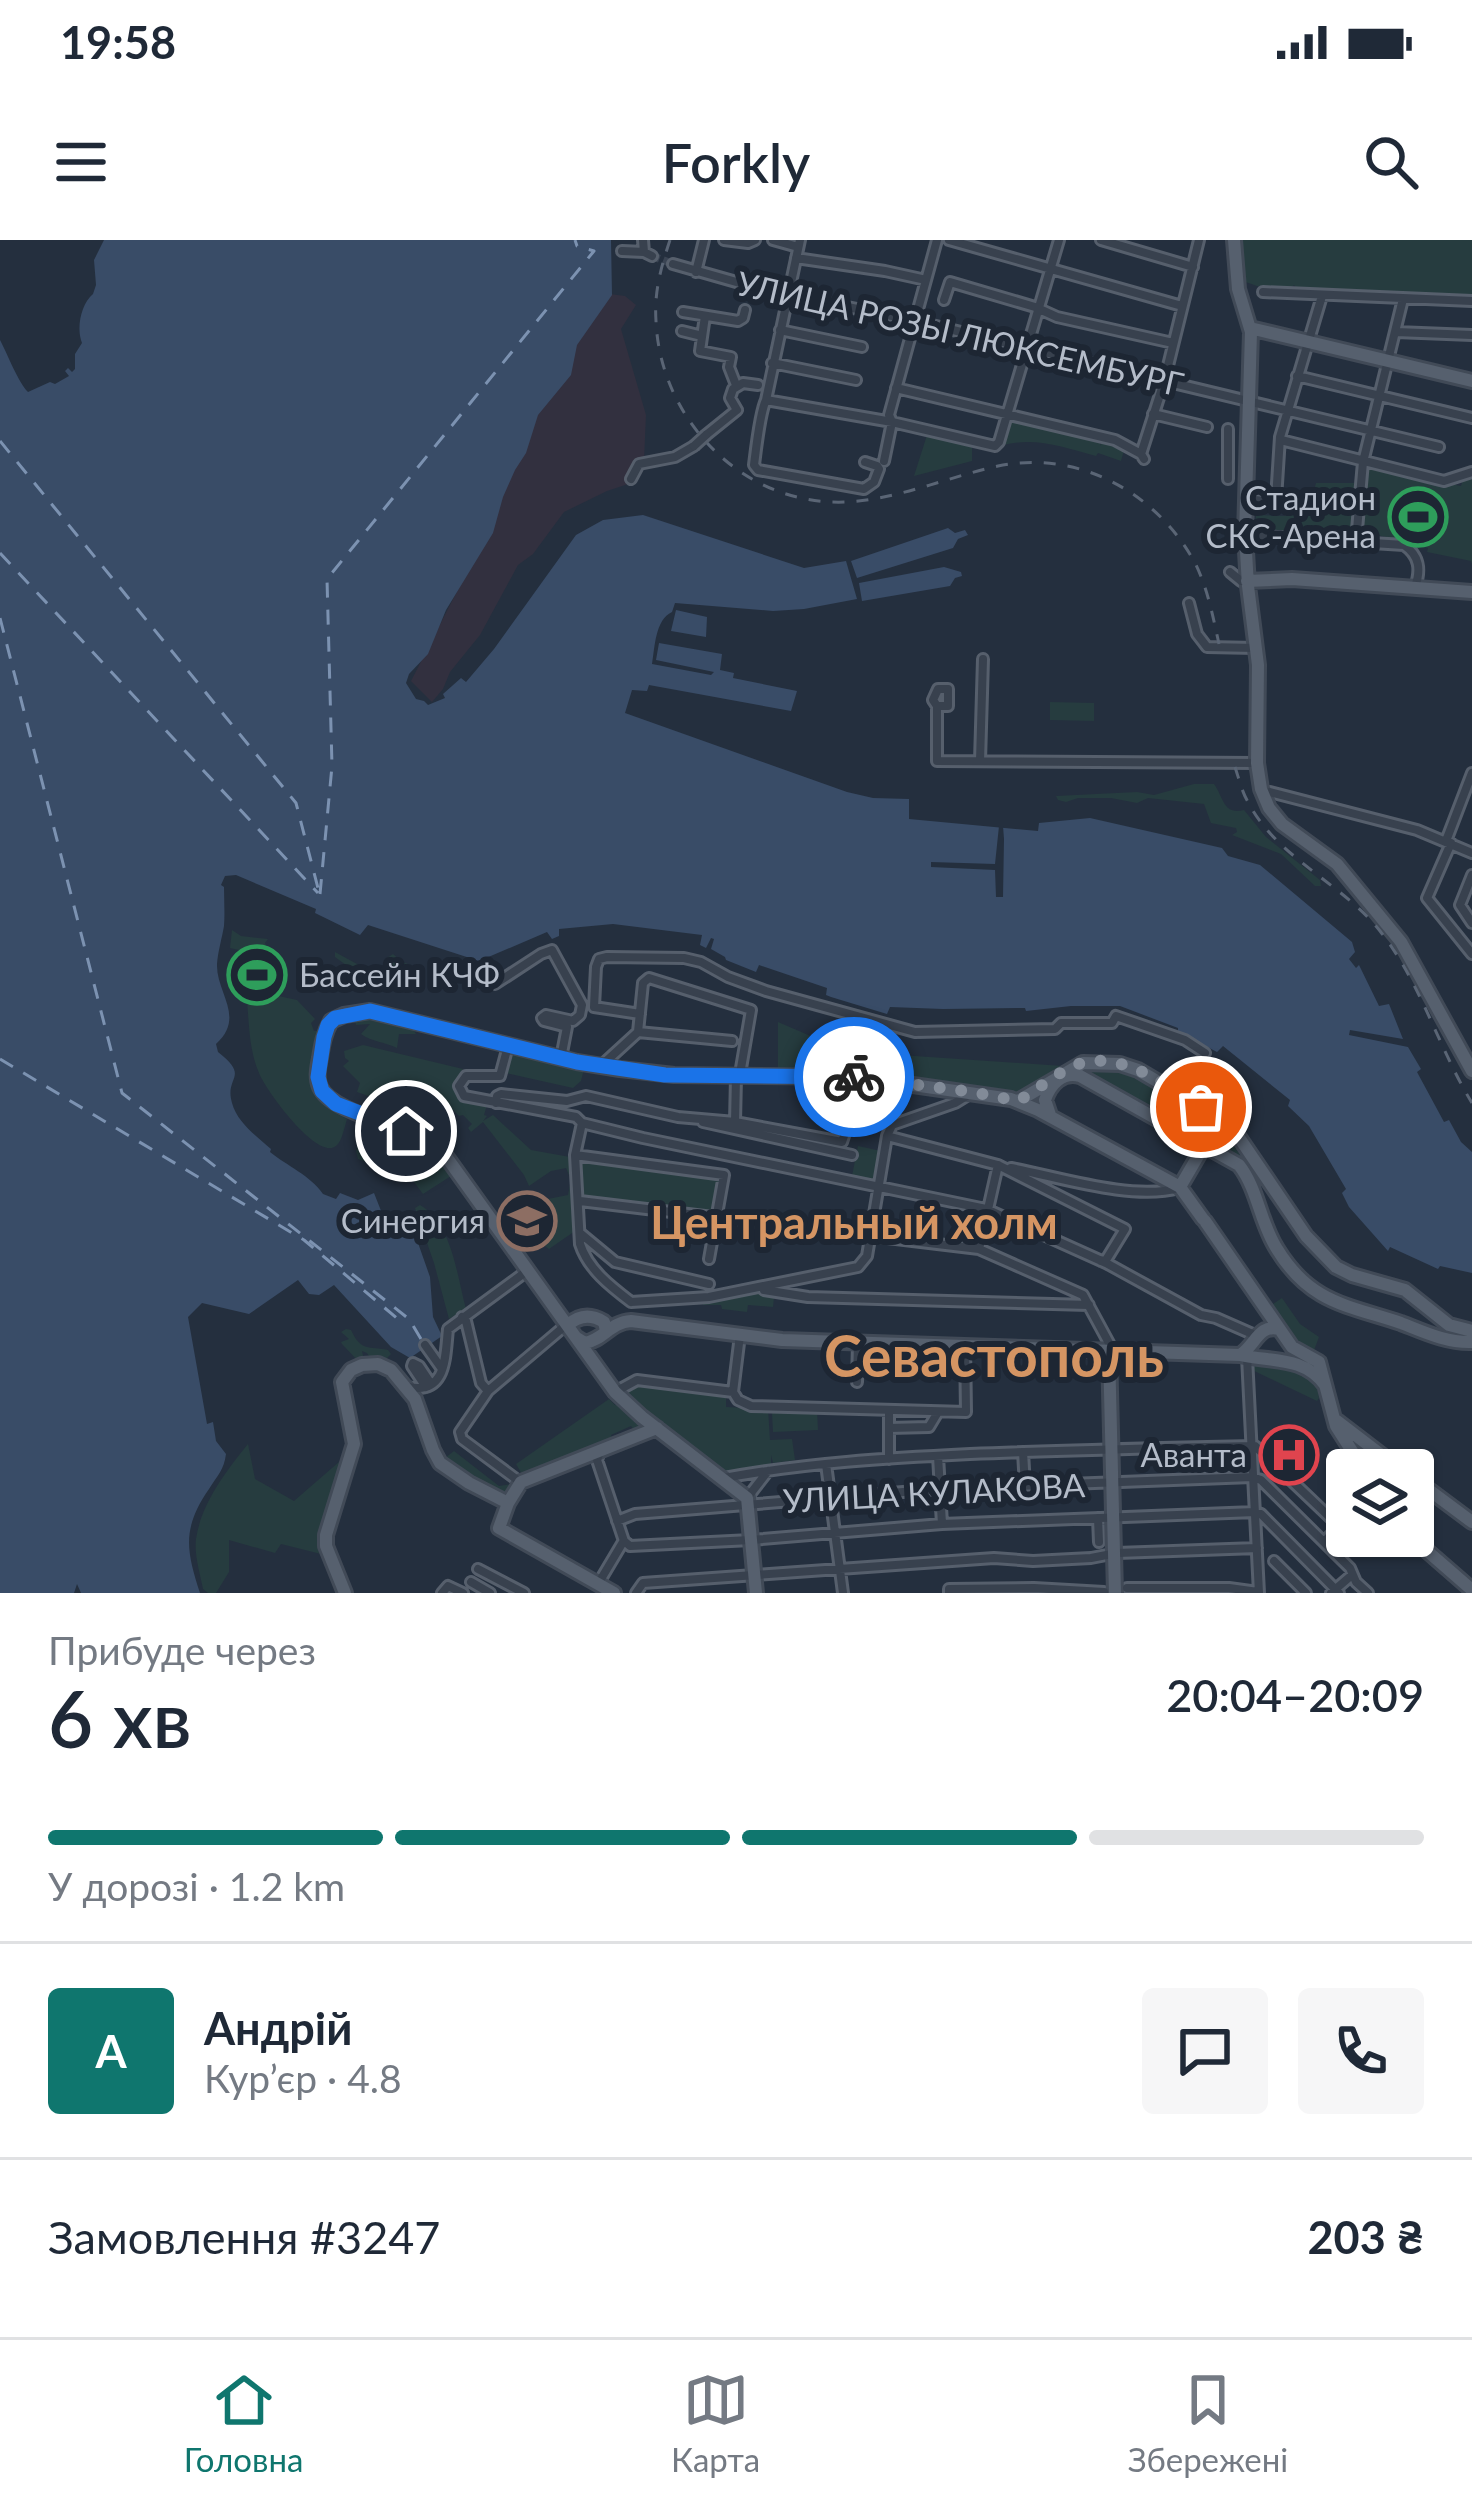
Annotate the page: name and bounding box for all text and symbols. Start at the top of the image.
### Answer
text: 19:58 [60,15,176,69]
icon: menu [48,129,114,195]
icon: search [1358,129,1424,195]
text: Forkly [662,130,810,195]
street label: УЛИЦА РОЗЫ ЛЮКСЕМБУРГ [733,262,1188,404]
place label: Стадион СКС-Арена [1206,477,1376,555]
sports icon: Стадион СКС-Арена [1387,486,1449,548]
sports icon: Бассейн КЧФ [226,944,288,1006]
place label: Бассейн КЧФ [299,954,500,994]
courier [794,1017,914,1137]
icon: bike [821,1044,887,1110]
pin [1150,1056,1252,1158]
icon: bag [1168,1074,1234,1140]
pin [355,1080,457,1182]
icon: home [373,1098,439,1164]
school or university icon: Синергия [496,1190,558,1252]
district label: Центральный холм [650,1195,1058,1249]
place label: Синергия [341,1200,485,1240]
district label: Севастополь [824,1321,1164,1389]
hospital icon: Аванта [1258,1424,1320,1486]
place label: Аванта [1141,1434,1247,1474]
map controls [1326,1449,1434,1557]
button: layers [1326,1449,1434,1557]
street label: УЛИЦА КУЛАКОВА [782,1464,1087,1520]
text: Прибуде через [48,1627,316,1673]
text: 20:04–20:09 [1166,1668,1424,1722]
text: 6 хв [48,1671,191,1765]
text: У дорозі · 1.2 km [48,1863,345,1909]
button: chat [1142,1988,1268,2114]
button: phone [1298,1988,1424,2114]
text: Андрій [204,2001,352,2055]
text: А [95,2024,127,2078]
text: Кур’єр · 4.8 [204,2055,402,2101]
text: Замовлення #3247 [48,2210,440,2264]
text: 203 ₴ [1307,2210,1424,2264]
tab: Головна [184,2367,303,2479]
tab: Карта [671,2367,760,2479]
tab: Збережені [1128,2367,1288,2479]

